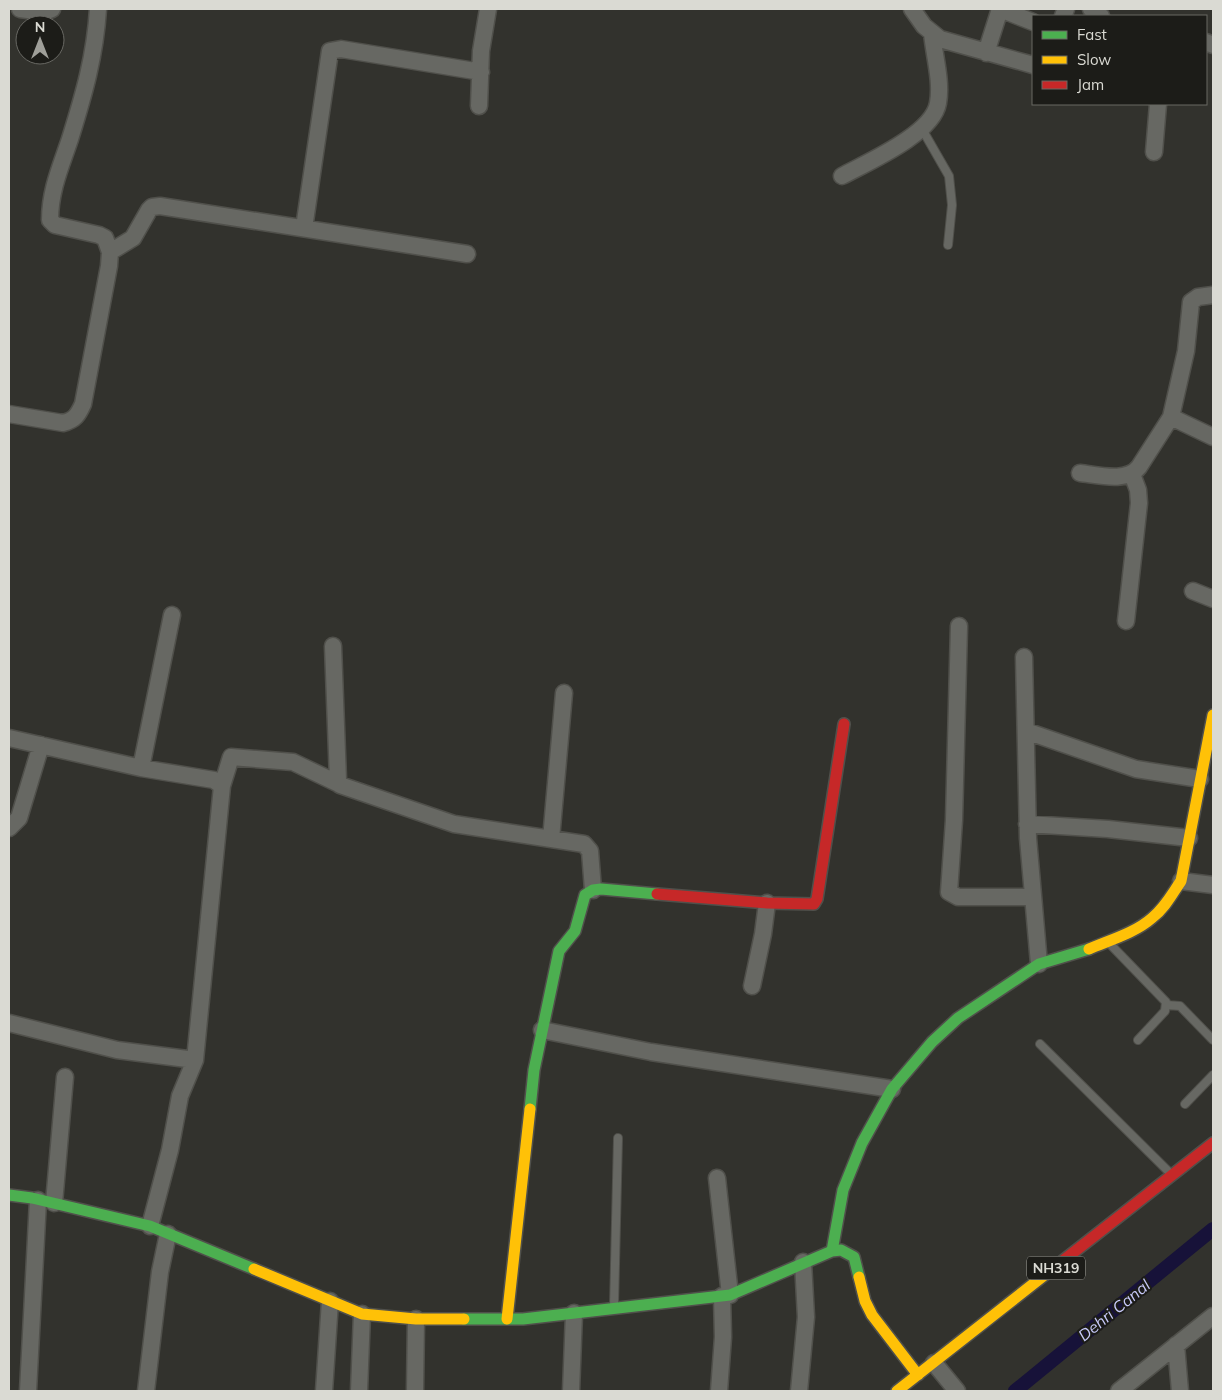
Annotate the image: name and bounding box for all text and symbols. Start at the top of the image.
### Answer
north arrow [15,15,65,65]
legend [1032,15,1207,105]
text: N [35,18,45,36]
text: Fast [1077,25,1107,44]
text: Slow [1077,50,1111,69]
text: Jam [1077,75,1104,94]
road number: NH319 [1027,1256,1085,1280]
water label: Dehri Canal [1074,1275,1154,1345]

